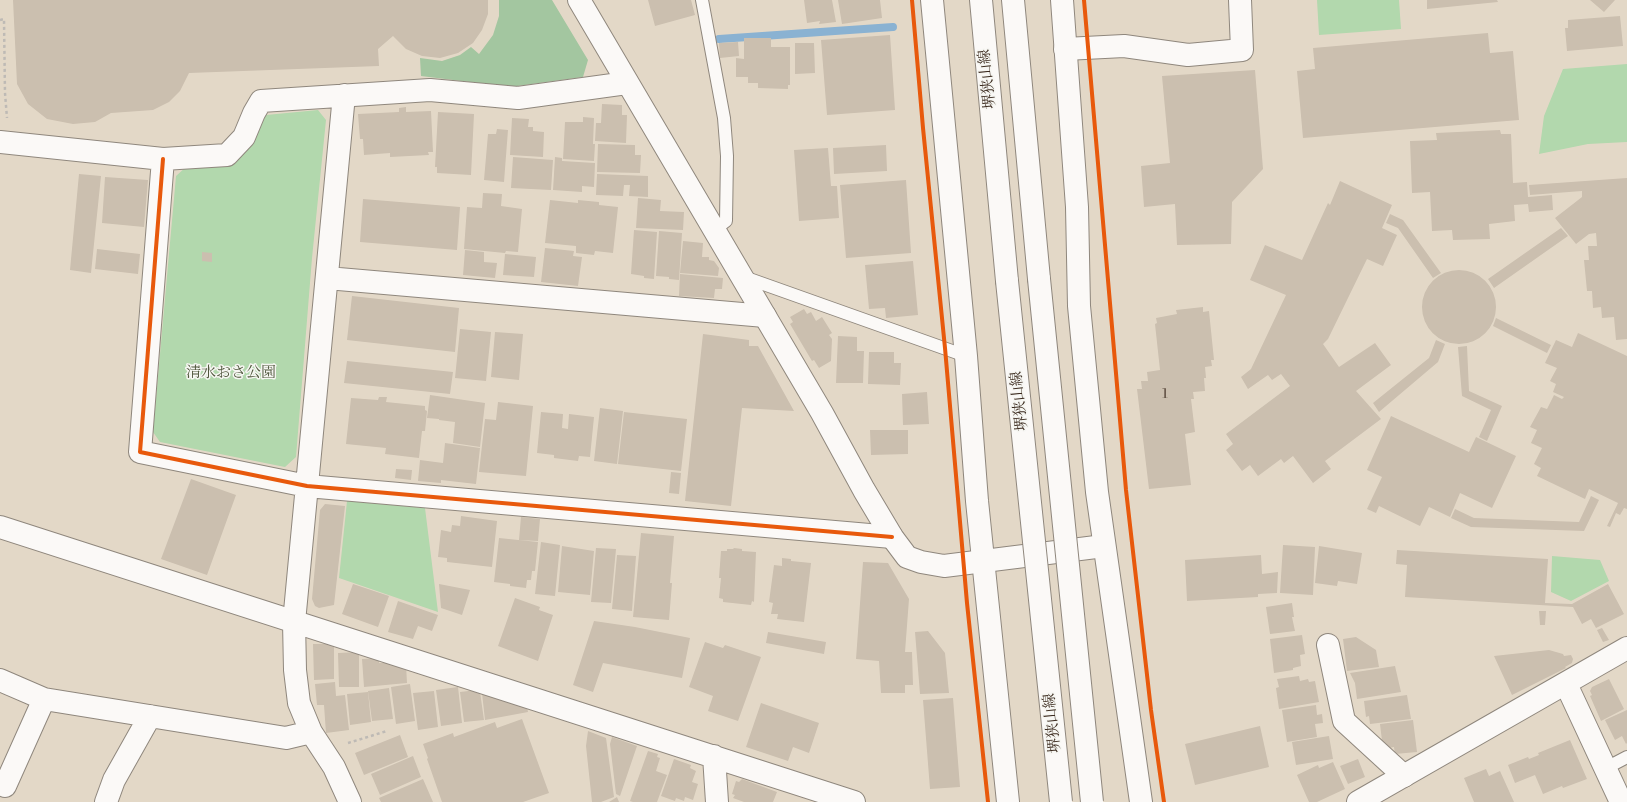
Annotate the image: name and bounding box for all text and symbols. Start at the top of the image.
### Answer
street label: 堺狭山線 [976,48,1000,110]
park label: 清水おさ公園 [186,364,276,382]
street label: 堺狭山線 [1008,370,1032,432]
house number: 1 [1162,387,1168,403]
street label: 堺狭山線 [1041,692,1065,754]

